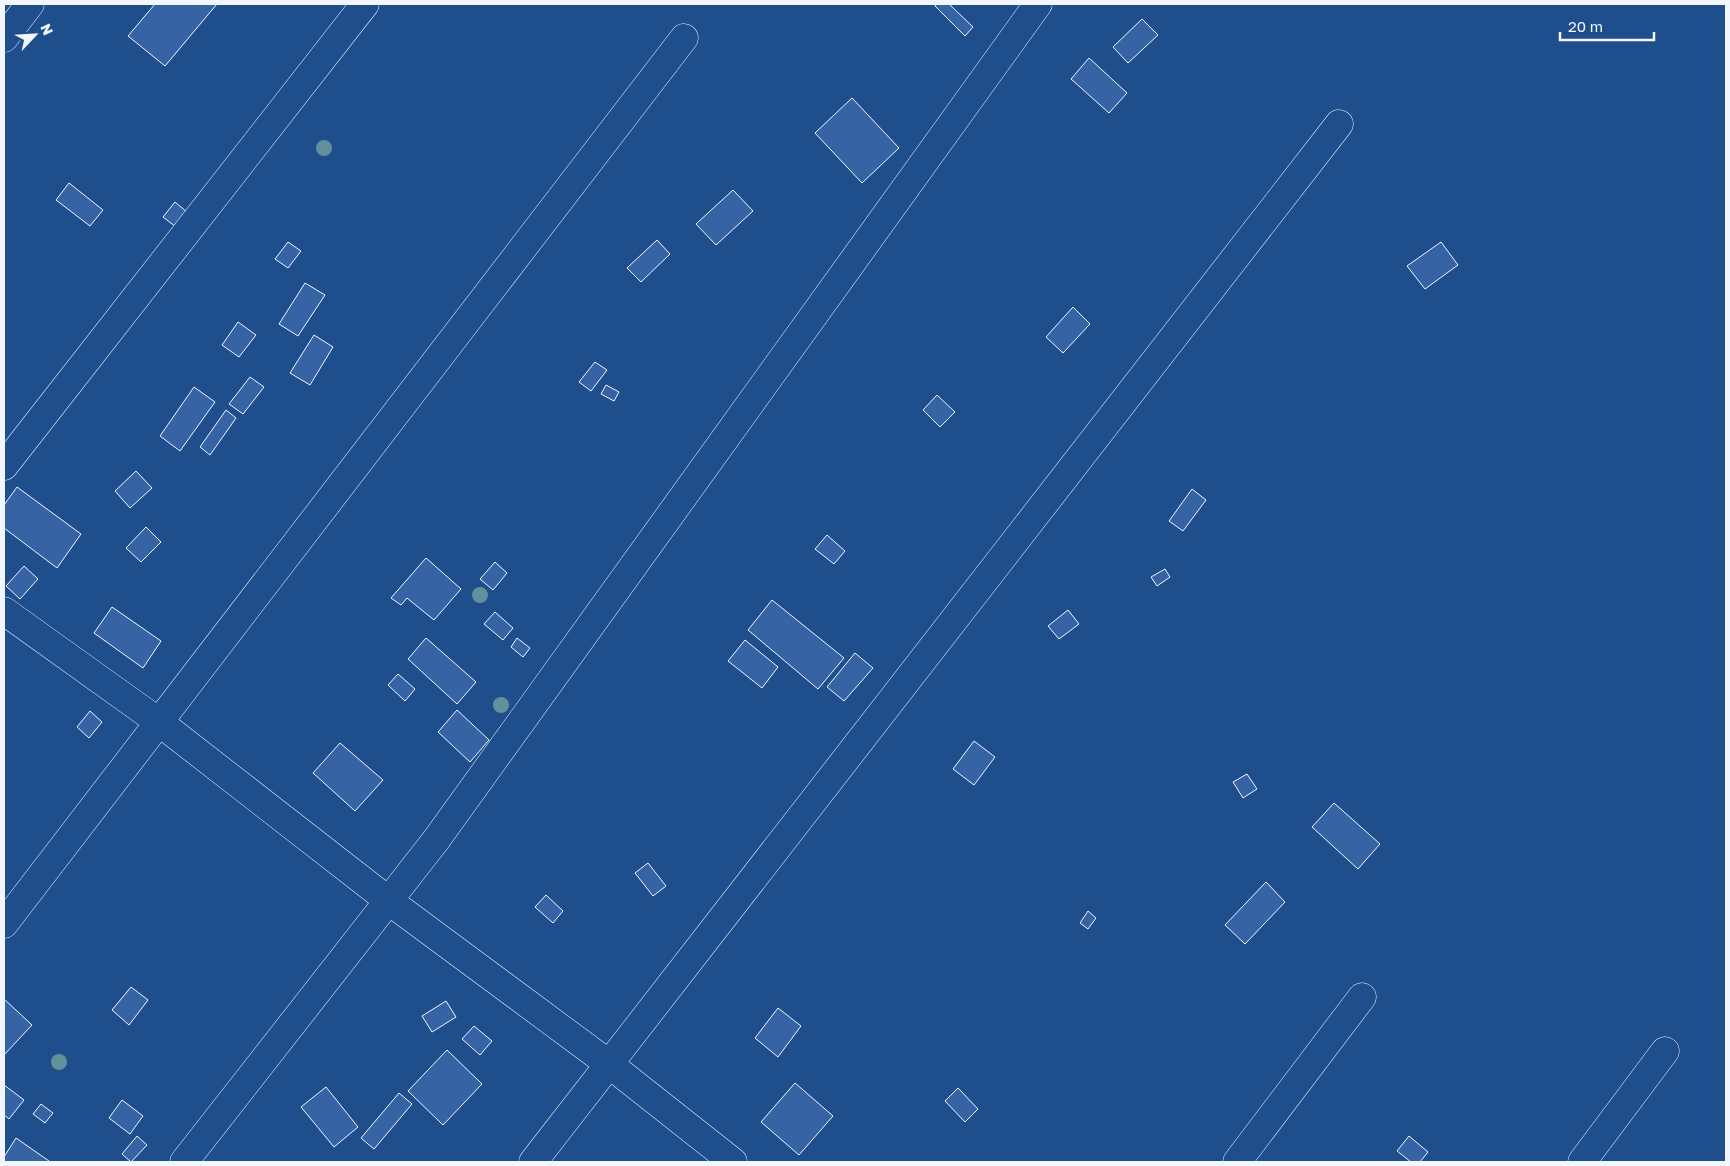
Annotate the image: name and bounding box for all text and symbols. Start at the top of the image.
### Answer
north arrow [10,10,60,60]
scale bar [1560,10,1654,42]
text: 20 m [1568,17,1603,35]
text: N [37,21,57,38]

